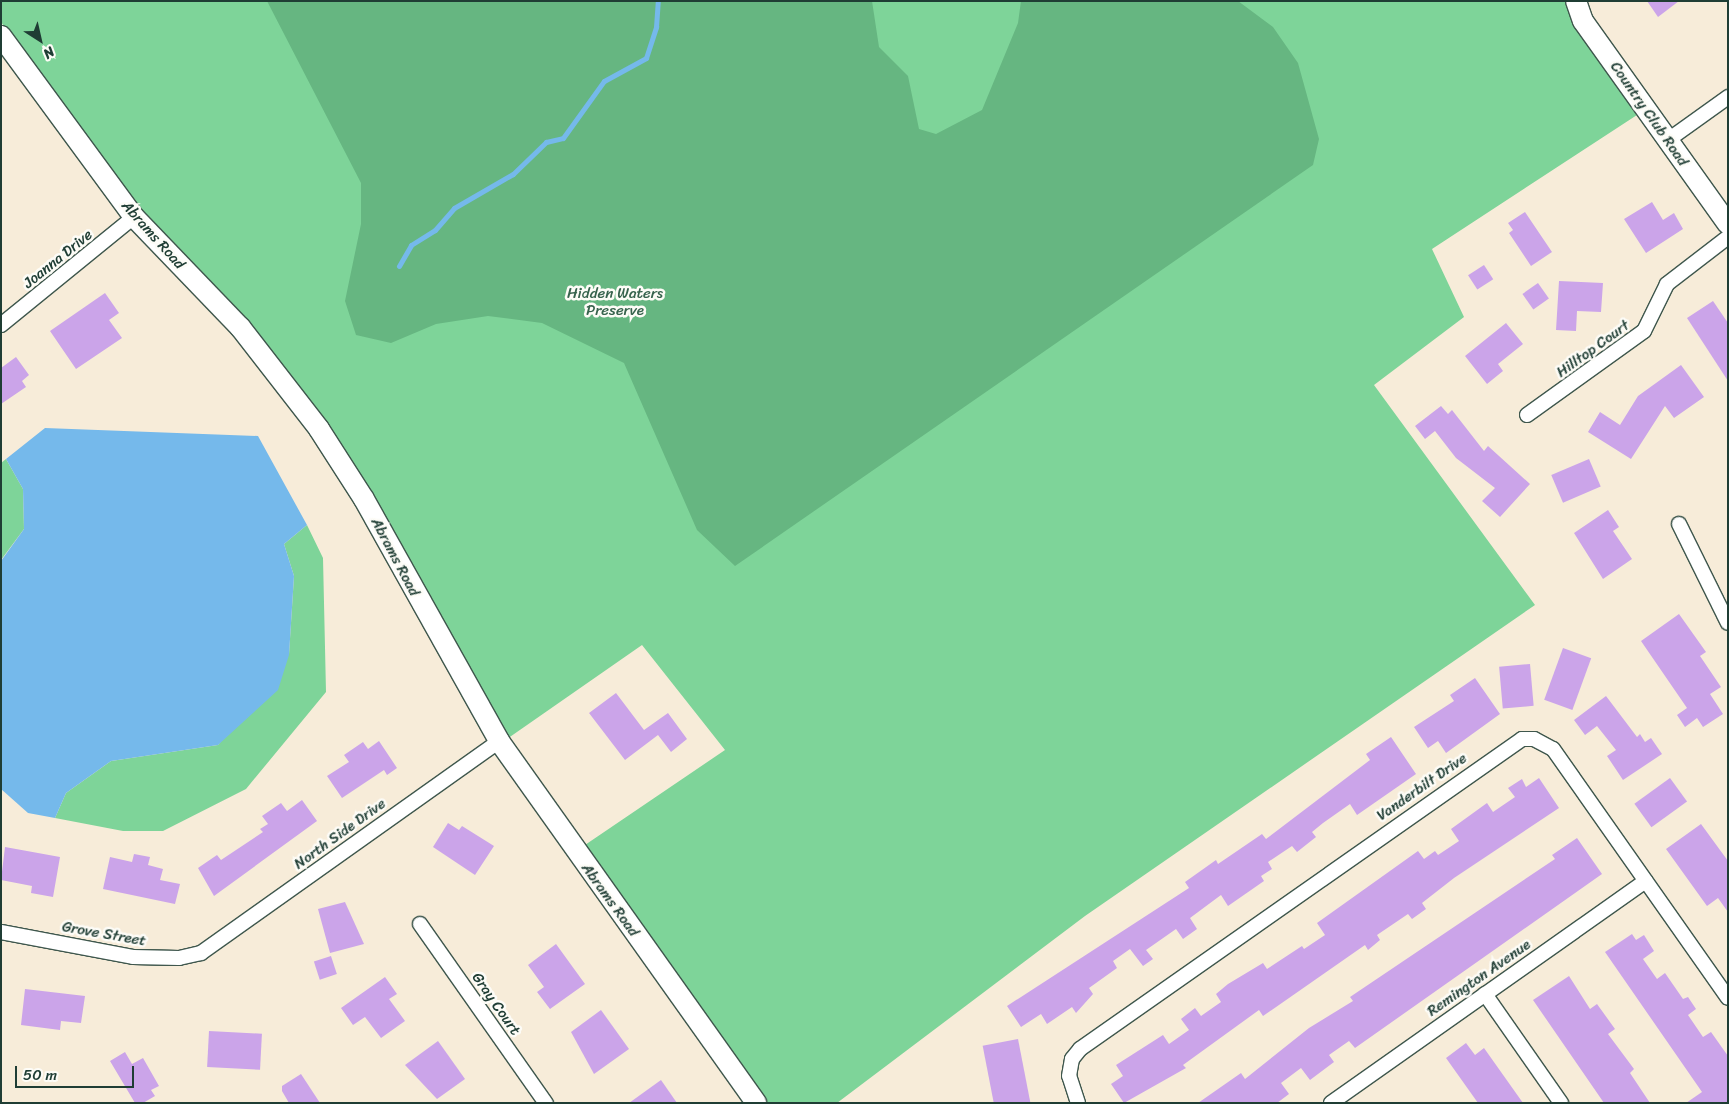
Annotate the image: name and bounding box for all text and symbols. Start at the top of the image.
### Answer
north arrow [15,15,65,65]
text: N [38,40,60,66]
street label: Country Club Road [1606,58,1692,170]
street label: Abrams Road [117,197,189,273]
street label: Joanna Drive [20,226,96,292]
park label: Hidden Waters Preserve [567,284,663,319]
street label: Hilltop Court [1553,316,1633,382]
street label: Abrams Road [367,515,423,599]
street label: Vanderbilt Drive [1374,749,1470,825]
street label: North Side Drive [290,795,390,873]
street label: Abrams Road [577,860,643,940]
street label: Grove Street [60,918,148,950]
street label: Remington Avenue [1424,936,1534,1020]
street label: Gray Court [468,969,524,1039]
scale bar [18,1056,136,1088]
text: 50 m [23,1062,57,1088]

